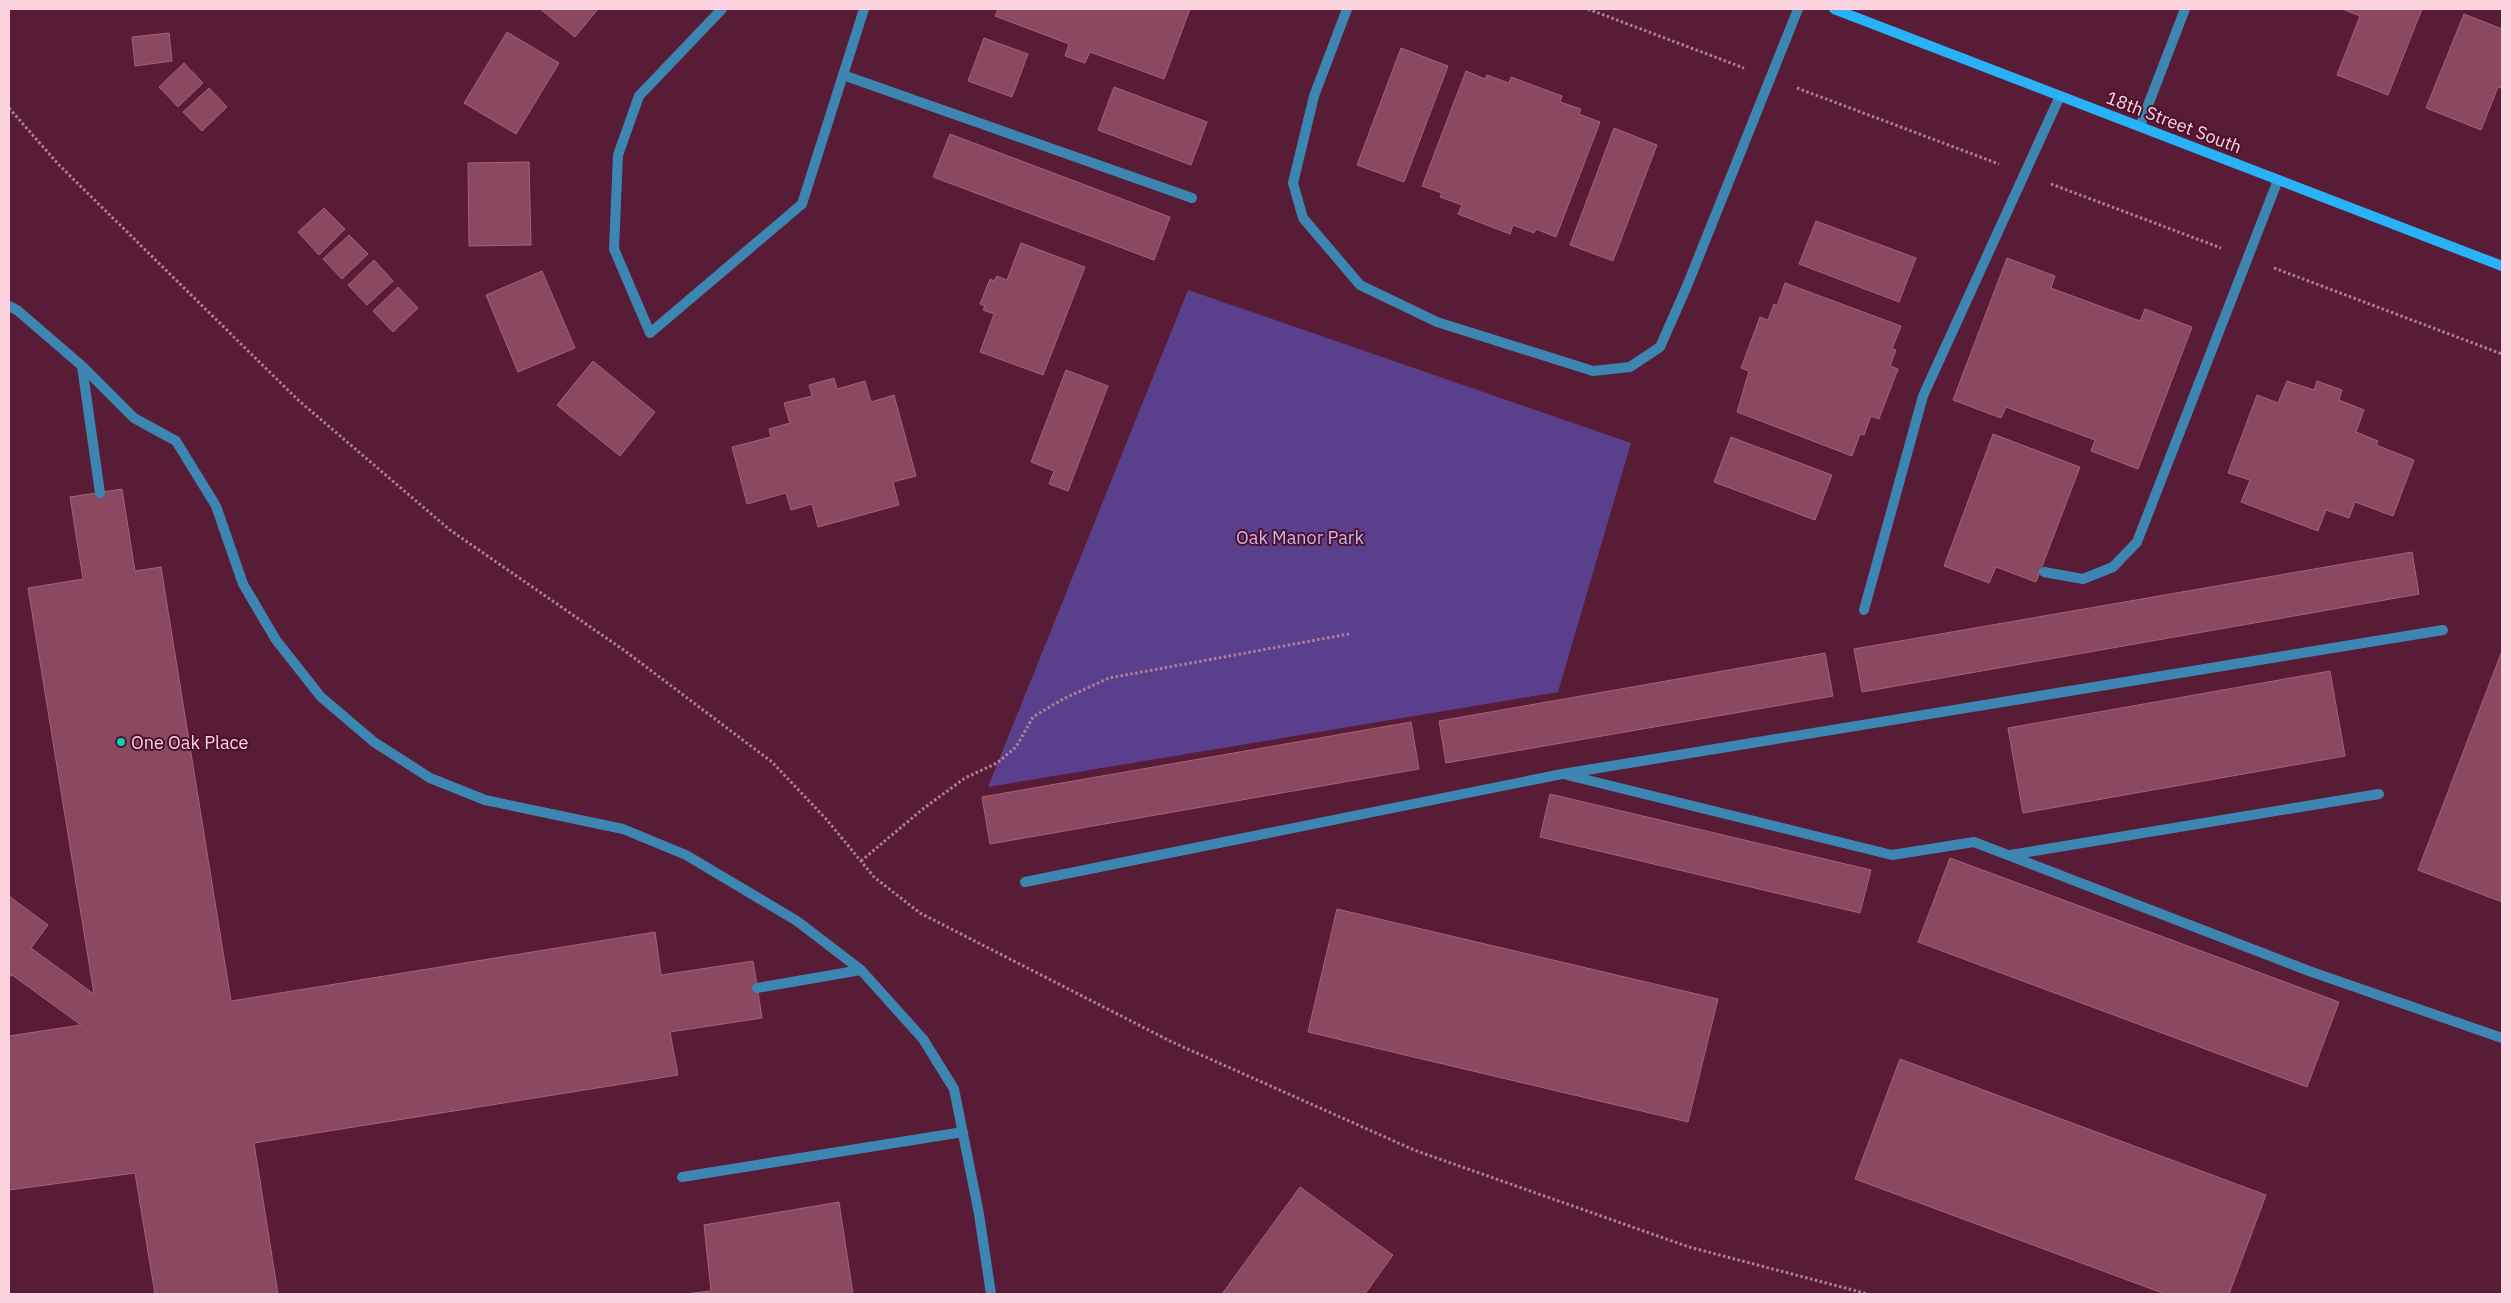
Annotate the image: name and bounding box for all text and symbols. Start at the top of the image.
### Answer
street label: 18th Street South [2103,86,2245,158]
park label: Oak Manor Park [1236,526,1364,549]
place label: One Oak Place [131,731,249,754]
marker: One Oak Place [115,736,127,748]

